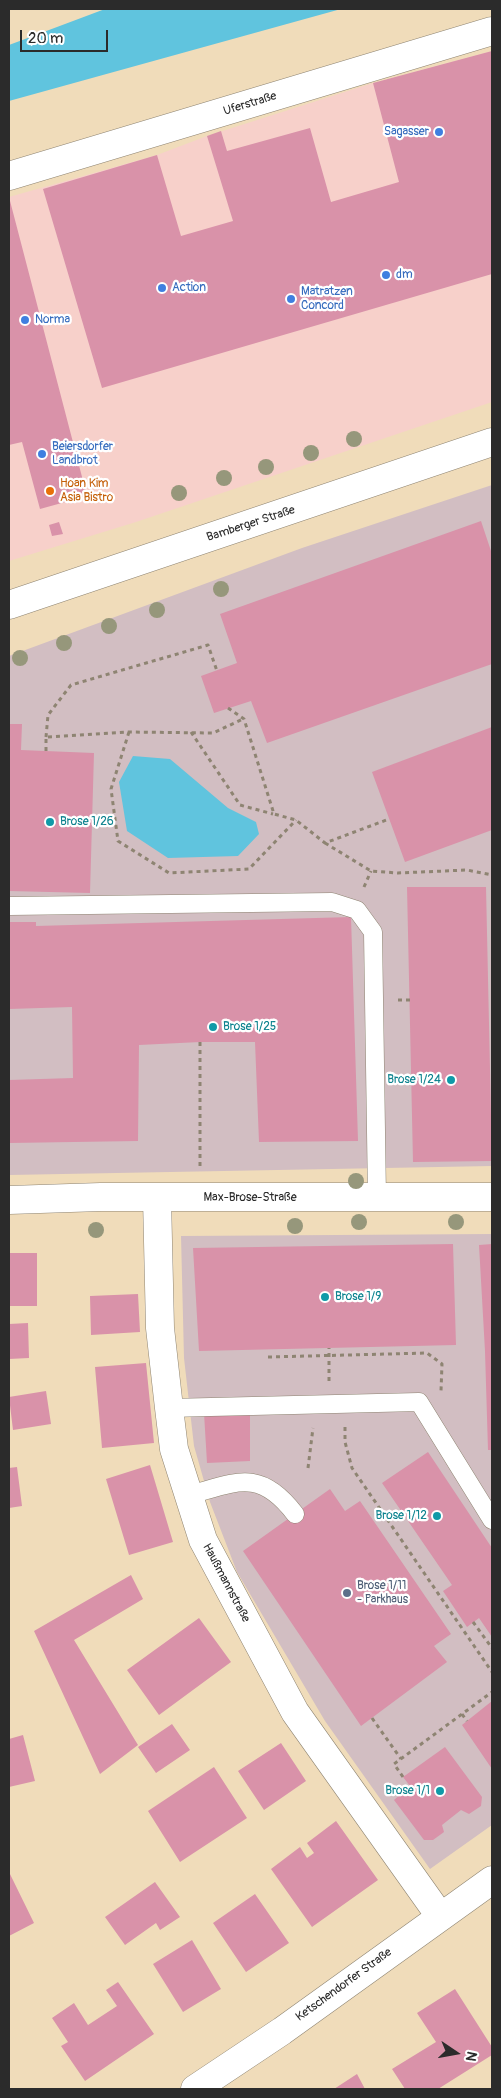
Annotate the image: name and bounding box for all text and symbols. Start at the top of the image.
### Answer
scale bar [22,20,110,52]
text: 20 m [28,29,63,48]
street label: Uferstraße [222,89,278,119]
place label: Sagasser [384,125,429,139]
marker: Sagasser [433,126,445,138]
place label: dm [396,268,413,282]
marker: dm [380,269,392,281]
place label: Action [172,281,206,295]
marker: Action [156,282,168,294]
place label: Matratzen Concord [301,285,353,313]
marker: Matratzen Concord [285,293,297,305]
place label: Norma [35,313,70,327]
marker: Norma [19,314,31,326]
place label: Beiersdorfer Landbrot [52,440,113,468]
marker: Beiersdorfer Landbrot [36,448,48,460]
place label: Hoan Kim Asia Bistro [60,477,113,505]
marker: Hoan Kim Asia Bistro [44,485,56,497]
street label: Bamberger Straße [205,503,297,545]
place label: Brose 1/26 [60,815,114,829]
marker: Brose 1/26 [44,816,56,828]
place label: Brose 1/25 [223,1020,276,1034]
marker: Brose 1/25 [207,1021,219,1033]
place label: Brose 1/24 [387,1073,441,1087]
marker: Brose 1/24 [445,1074,457,1086]
street label: Max-Brose-Straße [203,1191,297,1205]
place label: Brose 1/9 [335,1290,381,1304]
marker: Brose 1/9 [319,1291,331,1303]
place label: Brose 1/12 [375,1509,427,1523]
marker: Brose 1/12 [431,1510,443,1522]
street label: Haußmannstraße [199,1541,253,1625]
place label: Brose 1/11 - Parkhaus [357,1579,408,1607]
marker: Brose 1/11 - Parkhaus [341,1587,353,1599]
place label: Brose 1/1 [385,1784,430,1798]
marker: Brose 1/1 [434,1785,446,1797]
street label: Ketschendorfer Straße [293,1945,395,2025]
north arrow [431,2028,481,2078]
text: N [462,2050,480,2063]

